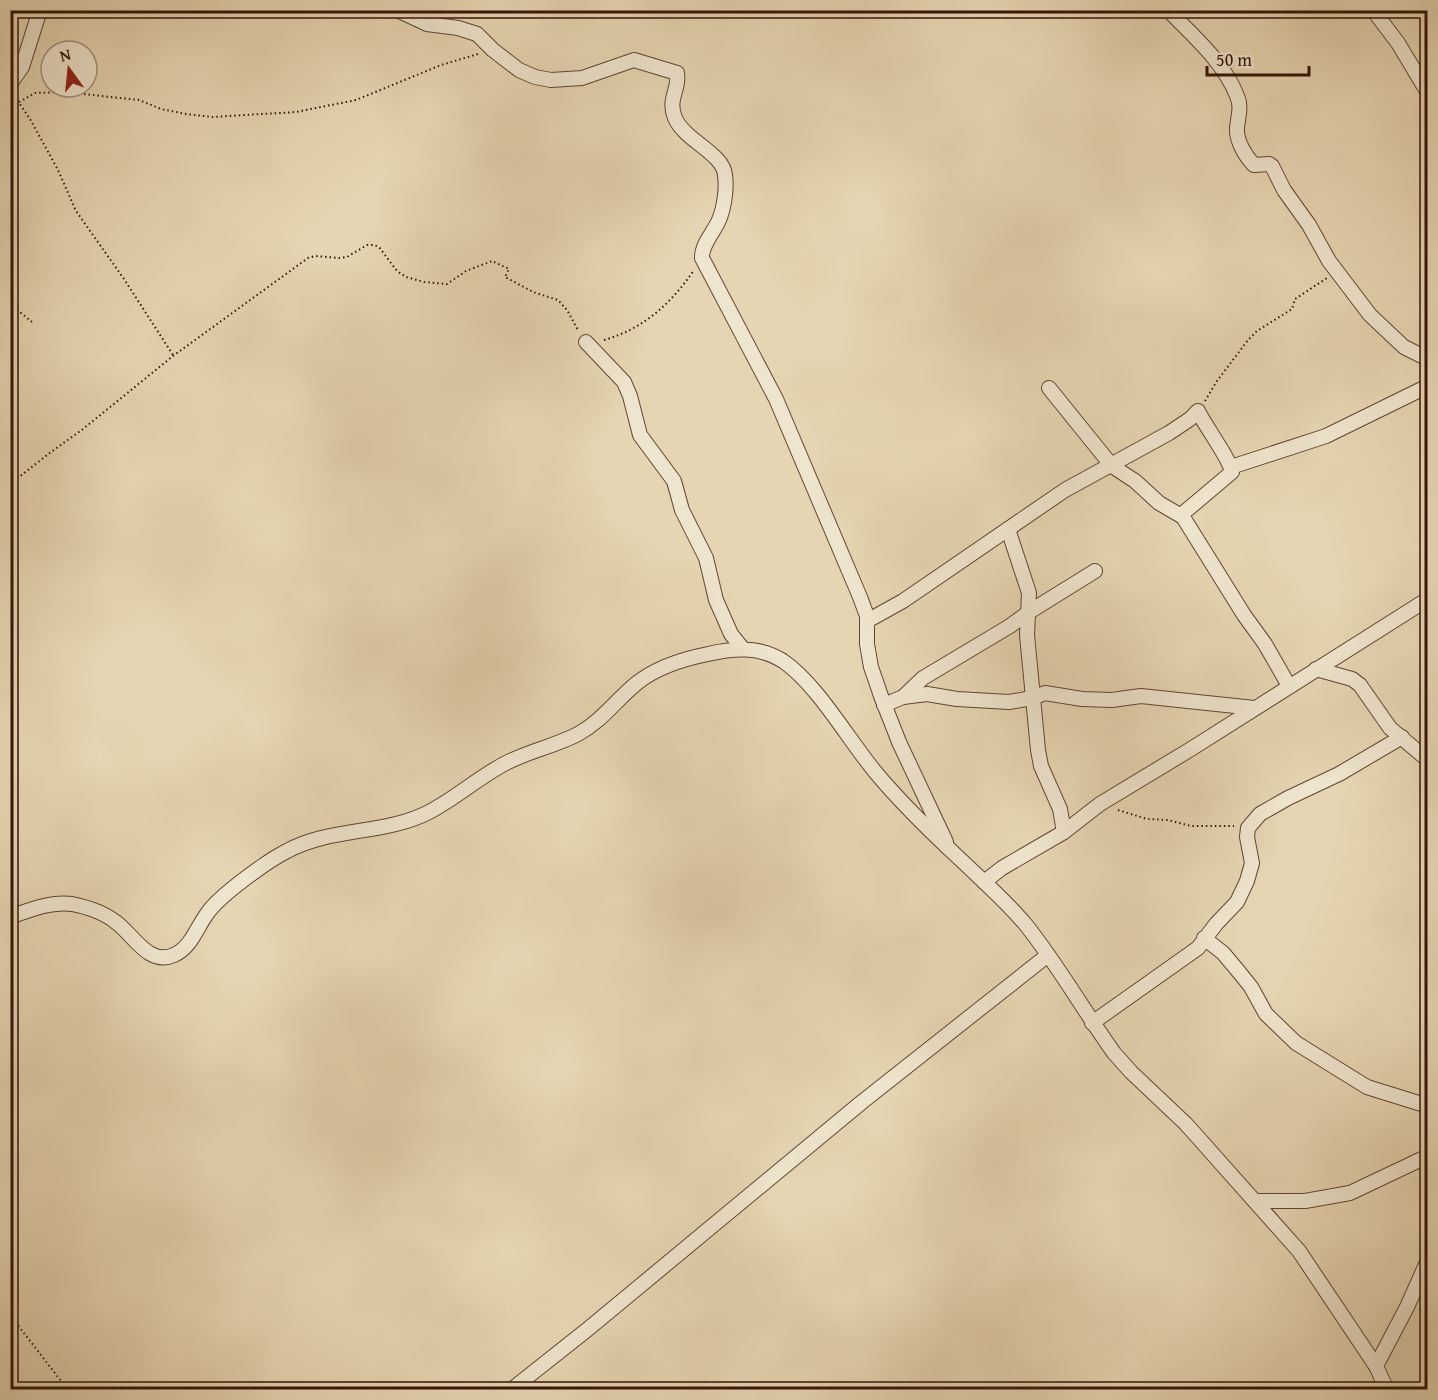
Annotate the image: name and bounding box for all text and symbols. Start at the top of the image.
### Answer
north arrow [39,39,99,99]
scale bar [1207,39,1309,77]
text: N [57,41,74,67]
text: 50 m [1216,46,1252,73]

